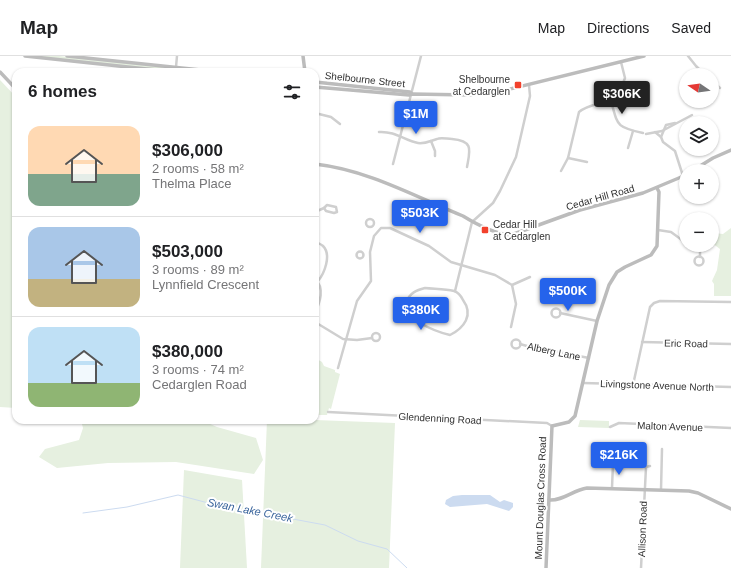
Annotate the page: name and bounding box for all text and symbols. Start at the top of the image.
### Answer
text: Map [20,17,58,38]
text: Map [538,20,565,36]
text: Directions [587,20,649,36]
text: Saved [671,20,711,36]
north arrow [679,68,719,108]
map controls [679,68,719,252]
street label: Shelbourne Street [324,70,406,89]
place label: Shelbourne at Cedarglen [453,74,510,97]
marker: Shelbourne at Cedarglen [513,80,523,90]
icon: filters [281,81,303,103]
pin: $306K [594,81,650,115]
text: 6 homes [28,82,97,101]
text: $306K [603,86,641,101]
pin: $1M [397,101,435,135]
text: $1M [403,106,429,121]
button: layers [679,116,719,156]
text: $306,000 [152,141,223,160]
icon: home [60,142,108,190]
text: 2 rooms · 58 m² [152,161,244,176]
button: + [679,164,719,204]
text: Thelma Place [152,176,231,191]
street label: Cedar Hill Road [565,182,636,212]
pin: $503K [392,200,448,234]
text: $503K [401,205,439,220]
button: − [679,212,719,252]
place label: Cedar Hill at Cedarglen [493,219,550,242]
marker: Cedar Hill at Cedarglen [480,225,490,235]
text: $503,000 [152,242,223,261]
icon: home [60,243,108,291]
text: 3 rooms · 89 m² [152,262,244,277]
text: Lynnfield Crescent [152,277,259,292]
pin: $500K [540,278,596,312]
text: $500K [549,283,587,298]
pin: $380K [393,297,449,331]
text: $380K [402,302,440,317]
street label: Eric Road [664,338,708,349]
street label: Alberg Lane [526,341,582,363]
text: $380,000 [152,342,223,361]
icon: home [60,343,108,391]
text: 3 rooms · 74 m² [152,362,244,377]
text: Cedarglen Road [152,377,247,392]
street label: Livingstone Avenue North [600,378,714,393]
street label: Glendenning Road [398,411,482,426]
street label: Malton Avenue [637,420,704,433]
street label: Mount Douglas Cross Road [533,436,548,560]
pin: $216K [591,442,647,476]
text: $216K [600,447,638,462]
water label: Swan Lake Creek [206,496,294,524]
street label: Allison Road [636,501,649,557]

